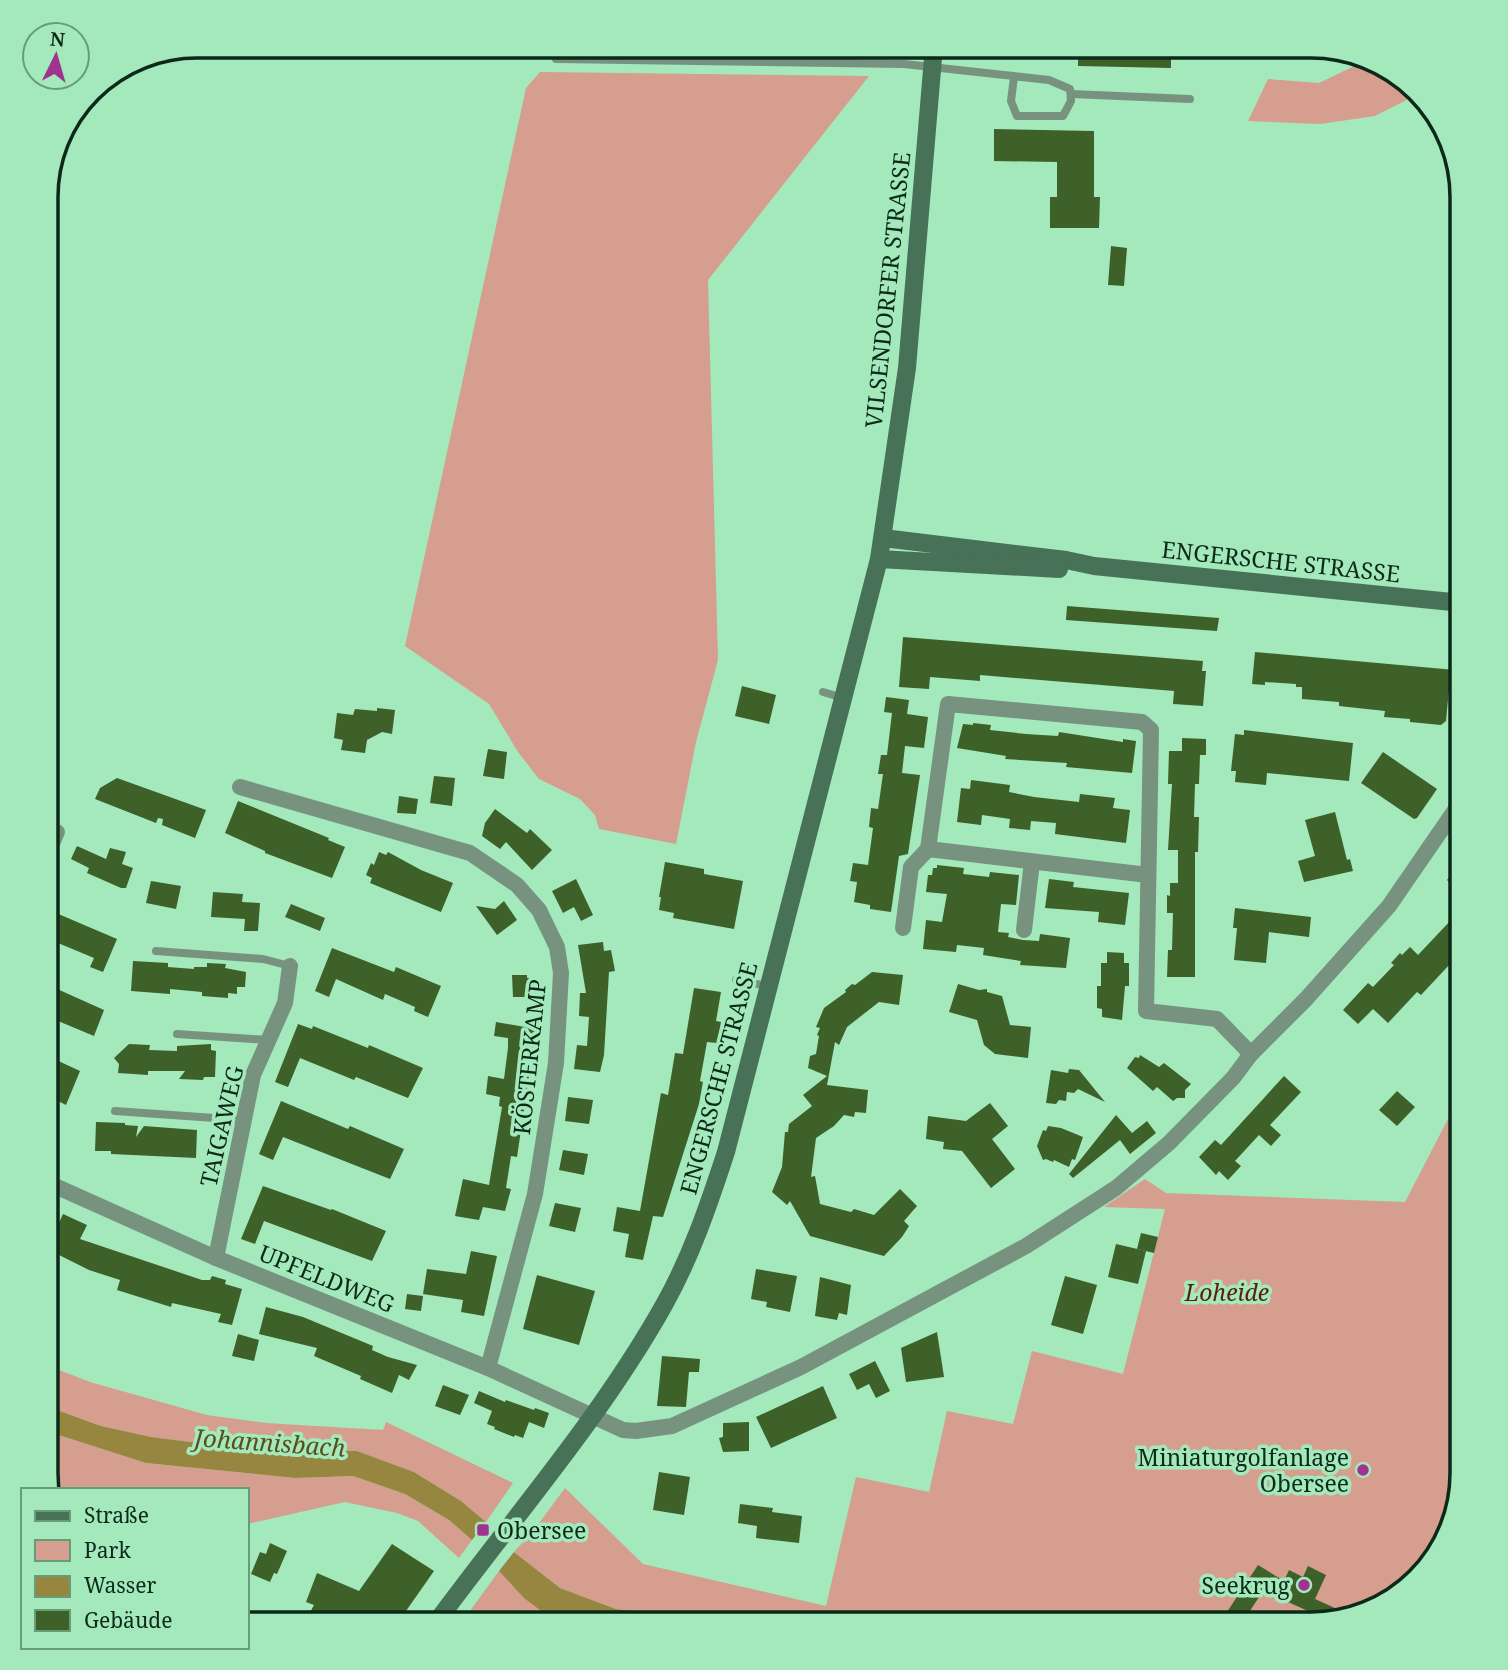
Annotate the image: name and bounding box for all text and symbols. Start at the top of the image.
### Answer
north arrow [21,21,91,91]
text: N [49,25,66,53]
street label: VILSENDORFER STRASSE [857,150,917,430]
street label: ENGERSCHE STRASSE [1160,533,1402,589]
street label: ENGERSCHE STRASSE [672,958,764,1198]
street label: KÖSTERKAMP [505,978,553,1136]
street label: TAIGAWEG [192,1062,250,1190]
street label: UPFELDWEG [254,1236,400,1320]
park label: Loheide [1184,1276,1269,1308]
water label: Johannisbach [189,1420,347,1464]
place label: Miniaturgolfanlage Obersee [1138,1441,1349,1499]
marker: Miniaturgolfanlage Obersee [1355,1462,1371,1478]
legend [21,1488,248,1649]
text: Straße [84,1501,149,1529]
place label: Obersee [497,1514,586,1546]
marker: Obersee [475,1522,491,1538]
text: Park [84,1536,131,1564]
place label: Seekrug [1202,1569,1291,1601]
text: Wasser [84,1571,157,1599]
marker: Seekrug [1296,1577,1312,1593]
text: Gebäude [84,1606,172,1634]

